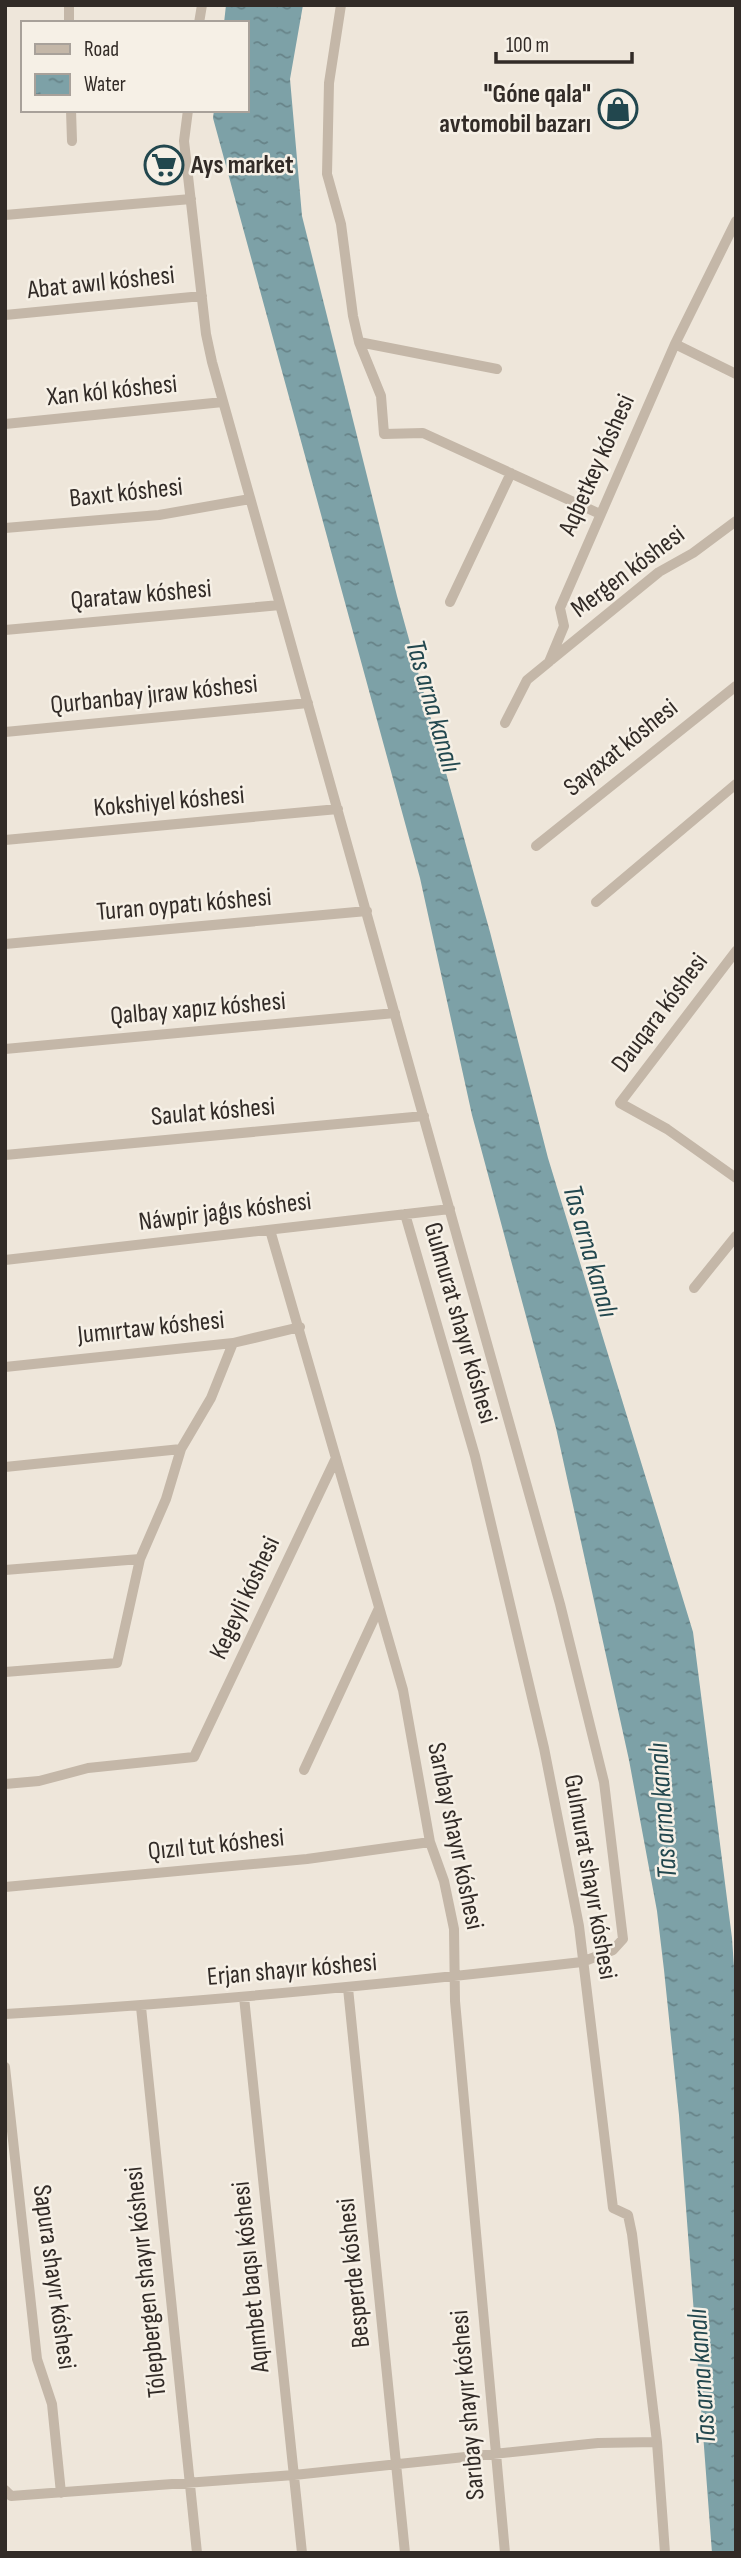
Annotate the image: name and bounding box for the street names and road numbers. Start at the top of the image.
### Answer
street label: Abat awıl kóshesi [25,260,176,306]
street label: Xan kól kóshesi [44,369,179,413]
street label: Aqbetkey kóshesi [552,390,642,541]
street label: Baxıt kóshesi [68,472,184,514]
street label: Mergen kóshesi [565,519,691,625]
street label: Qarataw kóshesi [69,573,213,617]
street label: Qurbanbay jıraw kóshesi [49,669,259,721]
street label: Sayaxat kóshesi [558,693,684,803]
street label: Kokshiyel kóshesi [92,780,246,824]
street label: Turan oypatı kóshesi [95,882,273,928]
street label: Dauqara kóshesi [605,947,715,1079]
street label: Qalbay xapız kóshesi [109,986,287,1032]
street label: Saulat kóshesi [150,1091,276,1133]
street label: Náwpir jaǵıs kóshesi [137,1186,313,1238]
street label: Gulmurat shayır kóshesi [416,1219,504,1427]
street label: Jumırtaw kóshesi [75,1305,226,1351]
street label: Kegeyli kóshesi [203,1532,287,1664]
street label: Sarıbay shayır kóshesi [420,1740,490,1932]
street label: Gulmurat shayır kóshesi [557,1772,623,1982]
street label: Qızıl tut kóshesi [146,1822,286,1868]
street label: Erjan shayır kóshesi [206,1947,378,1993]
street label: Tólepbergen shayır kóshesi [118,2165,174,2399]
street label: Aqımbet baqsı kóshesi [226,2180,277,2375]
street label: Sapura shayır kóshesi [26,2183,82,2371]
street label: Besperde kóshesi [331,2197,377,2349]
street label: Sarıbay shayır kóshesi [444,2309,492,2501]

